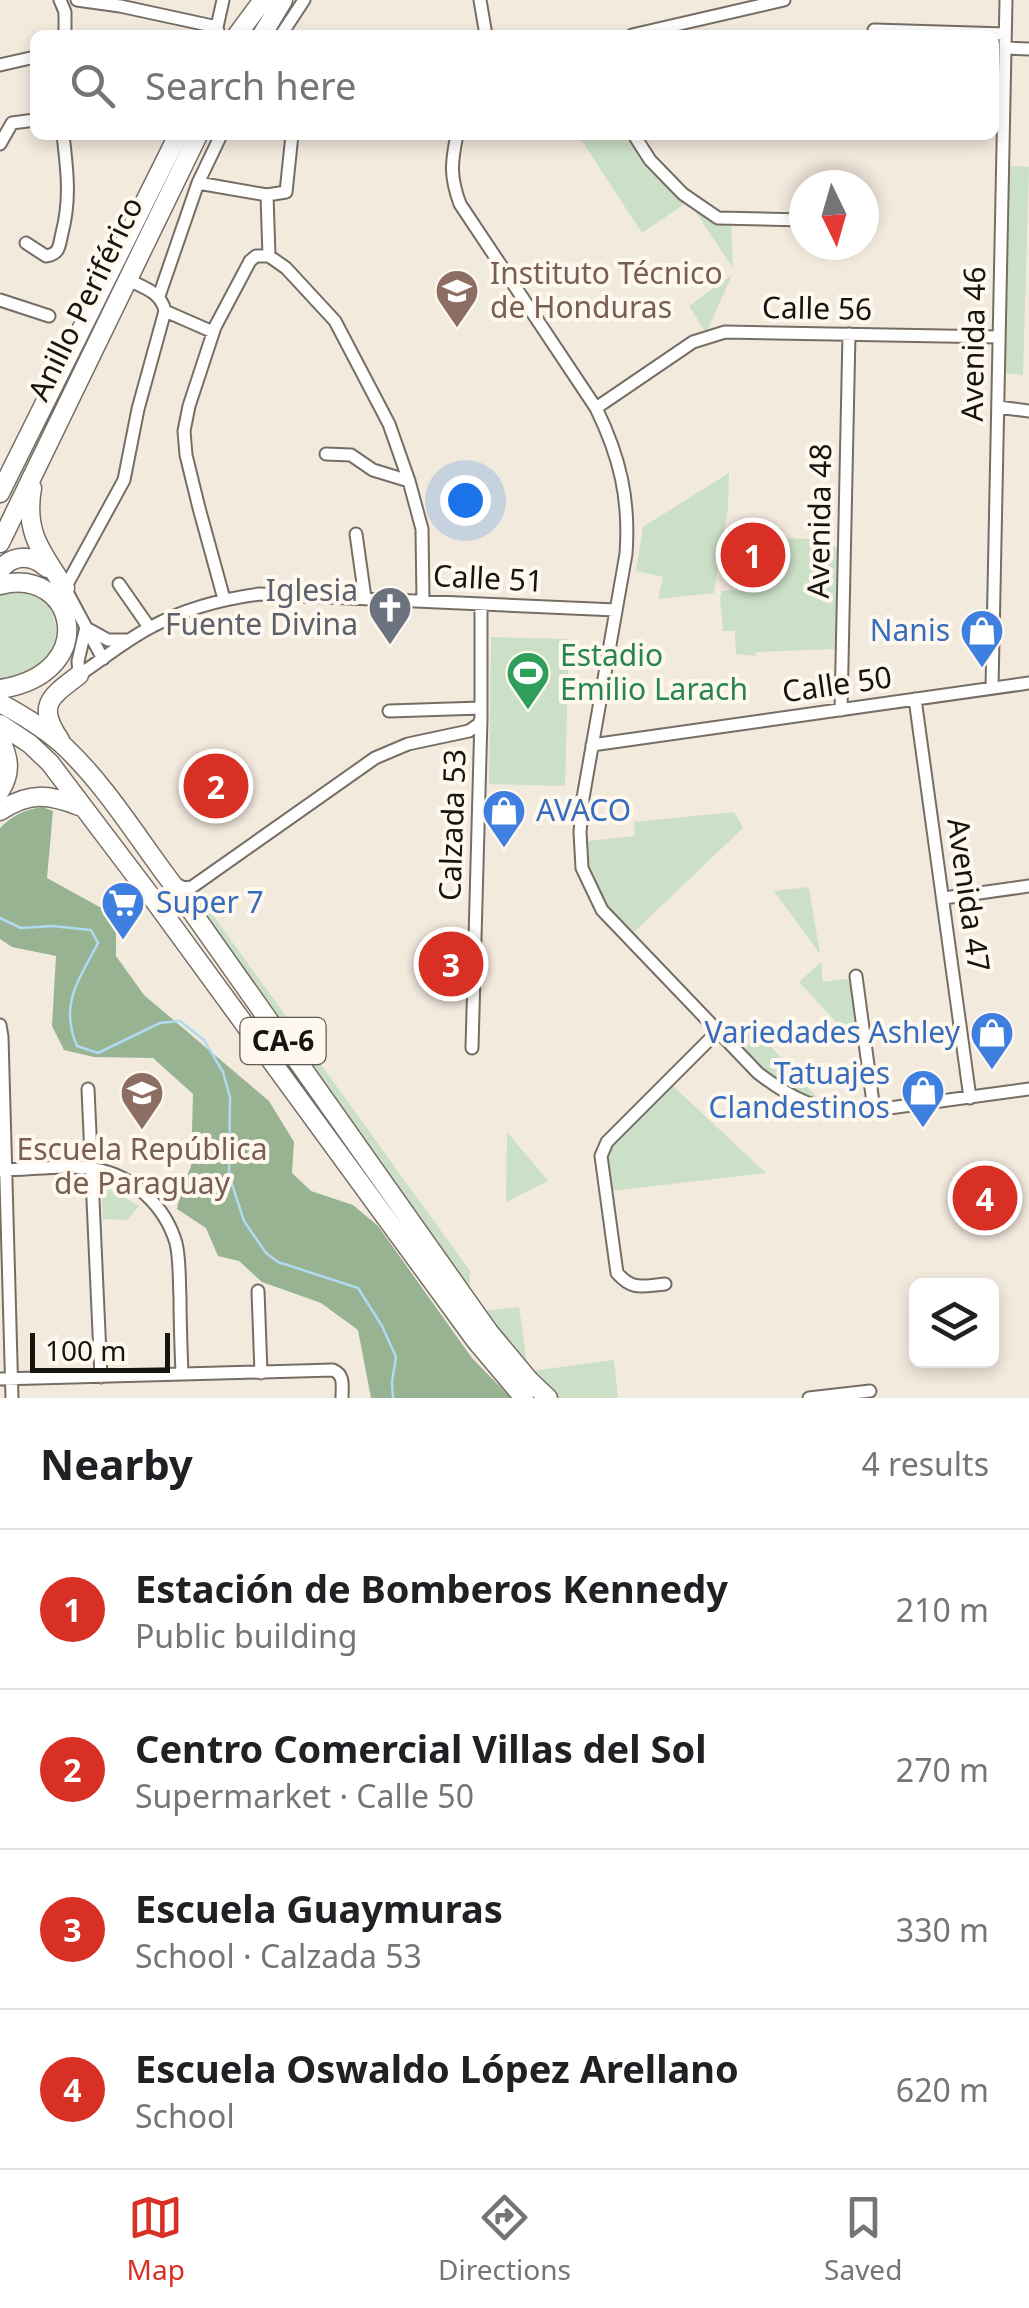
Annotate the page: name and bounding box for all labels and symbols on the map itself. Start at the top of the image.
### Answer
north arrow [789,170,879,260]
street label: Anillo Periférico [18,190,152,407]
place label: Instituto Técnico de Honduras [490,252,723,327]
street label: Avenida 46 [951,266,994,422]
school or university icon: Instituto Técnico de Honduras [434,268,480,329]
street label: Calle 56 [762,286,873,329]
street label: Avenida 48 [797,443,840,599]
your location [440,475,491,526]
pin: 1 [720,518,786,592]
street label: Calle 51 [432,554,544,601]
place label: Iglesia Fuente Divina [165,569,358,644]
church icon: Iglesia Fuente Divina [367,585,413,646]
shop icon: Nanis [959,608,1005,669]
place label: Nanis [870,609,950,650]
place label: Estadio Emilio Larach [560,634,748,709]
sports icon: Estadio Emilio Larach [505,650,551,711]
street label: Calle 50 [779,656,894,711]
pin: 2 [184,748,248,824]
street label: Calzada 53 [428,748,475,902]
shop icon: AVACO [481,788,527,849]
place label: AVACO [536,789,631,830]
street label: Avenida 47 [938,815,1001,974]
supermarket icon: Super 7 [100,880,146,941]
place label: Super 7 [156,881,264,922]
pin: 3 [418,926,484,1002]
shop icon: Variedades Ashley [969,1010,1015,1071]
place label: Variedades Ashley [704,1011,961,1052]
road number: CA-6 [240,1018,326,1064]
place label: Tatuajes Clandestinos [709,1052,890,1127]
shop icon: Tatuajes Clandestinos [900,1068,946,1129]
school or university icon: Escuela República de Paraguay [119,1070,165,1131]
place label: Escuela República de Paraguay [16,1128,268,1203]
pin: 4 [952,1160,1018,1236]
scale bar [30,1328,170,1372]

